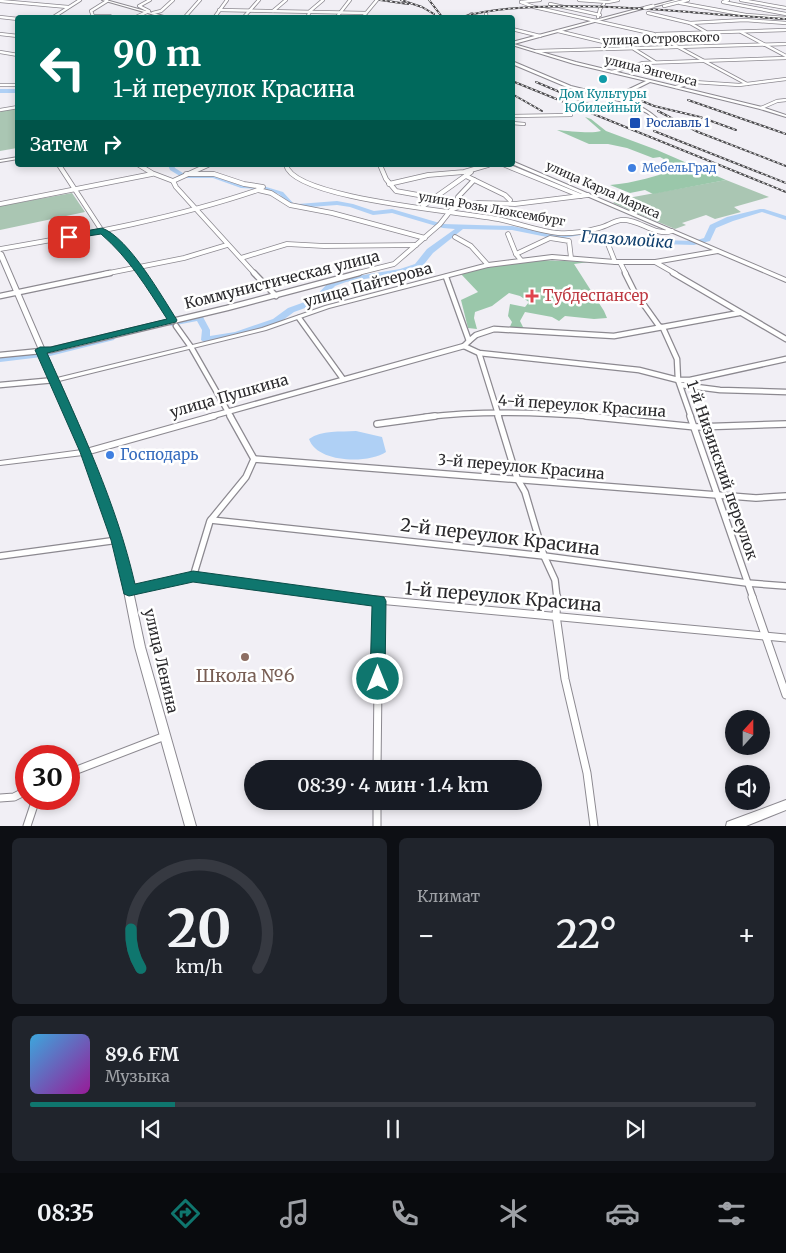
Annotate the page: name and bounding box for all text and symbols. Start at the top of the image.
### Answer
street label: улица Островского [602,29,720,48]
text: 90 m [113,32,201,76]
icon: left [30,35,95,100]
street label: улица Энгельса [603,52,699,89]
marker: Дом Культуры Юбилейный [597,73,609,85]
text: 1-й переулок Красина [113,75,355,103]
place label: Дом Культуры Юбилейный [559,86,647,115]
place label: Рославль 1 [646,115,710,130]
marker: Рославль 1 [628,116,642,130]
icon: right [98,130,126,158]
text: Затем [30,132,88,156]
street label: улица Карла Маркса [544,158,663,222]
place label: МебельГрад [642,160,716,175]
marker: МебельГрад [626,162,638,174]
street label: улица Розы Люксембург [417,188,567,229]
pin [48,216,90,258]
icon: arrive [55,223,83,251]
water label: Глазомойка [580,226,674,252]
street label: Коммунистическая улица [182,246,381,313]
street label: улица Пайтерова [302,258,434,311]
place label: Тубдеспансер [543,286,648,305]
marker: Тубдеспансер [525,289,539,303]
street label: улица Пушкина [168,370,290,421]
street label: 1-й Низинский переулок [683,378,762,563]
street label: 4-й переулок Красина [498,390,666,421]
place label: Господарь [120,445,199,464]
marker: Господарь [104,449,116,461]
street label: 3-й переулок Красина [437,450,605,483]
street label: 2-й переулок Красина [399,513,601,560]
street label: 1-й переулок Красина [404,576,603,617]
street label: улица Ленина [140,607,183,715]
marker: Школа №6 [239,651,251,663]
position arrow [351,652,403,704]
place label: Школа №6 [195,664,295,687]
north arrow [725,710,770,755]
map controls [725,710,770,810]
speed limit sign: 30 [15,745,80,810]
button: sound [725,765,770,810]
text: 08:39 · 4 мин · 1.4 km [297,773,489,797]
text: Климат [417,886,480,906]
text: 20 [167,896,232,961]
text: 22° [556,911,617,958]
text: − [417,917,436,953]
text: + [737,917,756,953]
text: km/h [176,955,223,978]
text: 89.6 FM [105,1042,179,1066]
text: Музыка [105,1066,170,1086]
icon: previous [137,1115,165,1143]
icon: pause [379,1115,407,1143]
icon: next [621,1115,649,1143]
icon: directions [168,1196,203,1231]
icon: music [277,1196,312,1231]
icon: phone [387,1196,422,1231]
icon: climate [496,1196,531,1231]
icon: car [605,1196,640,1231]
icon: filters [714,1196,749,1231]
text: 08:35 [37,1199,94,1227]

